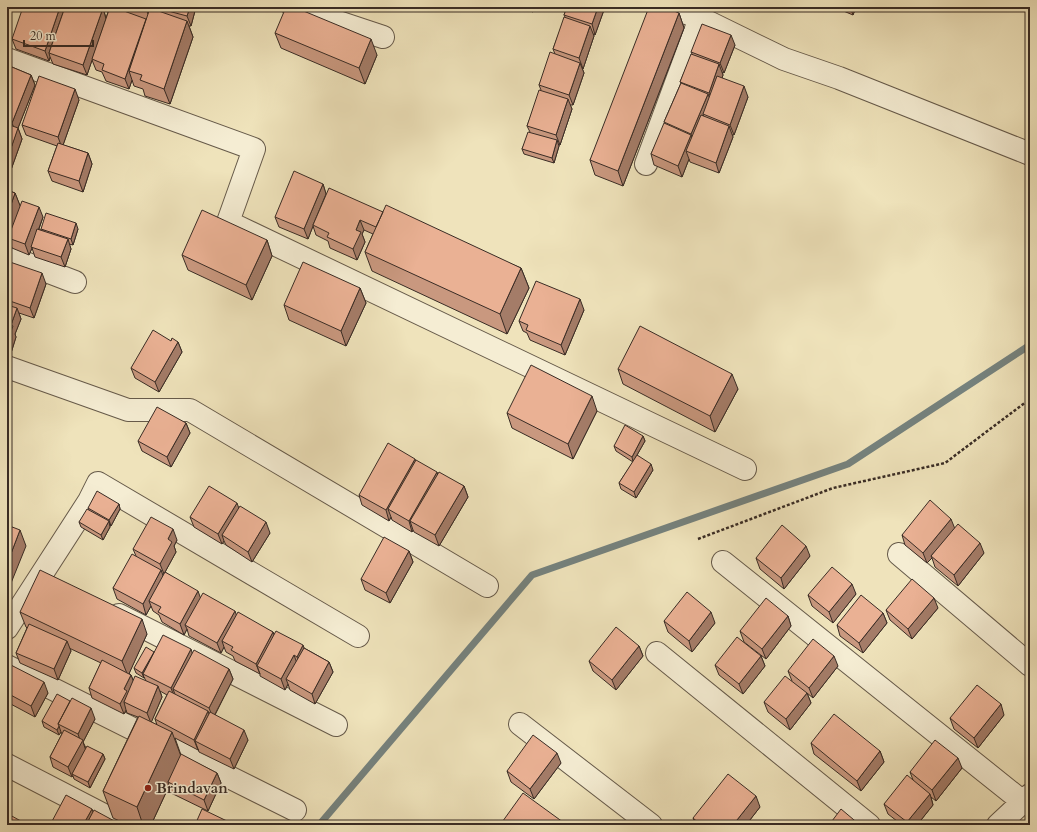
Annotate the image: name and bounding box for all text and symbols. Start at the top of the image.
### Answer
scale bar [24,22,93,48]
text: 20 m [30,28,57,44]
place label: Brindavan [156,778,228,798]
marker: Brindavan [143,783,153,793]

